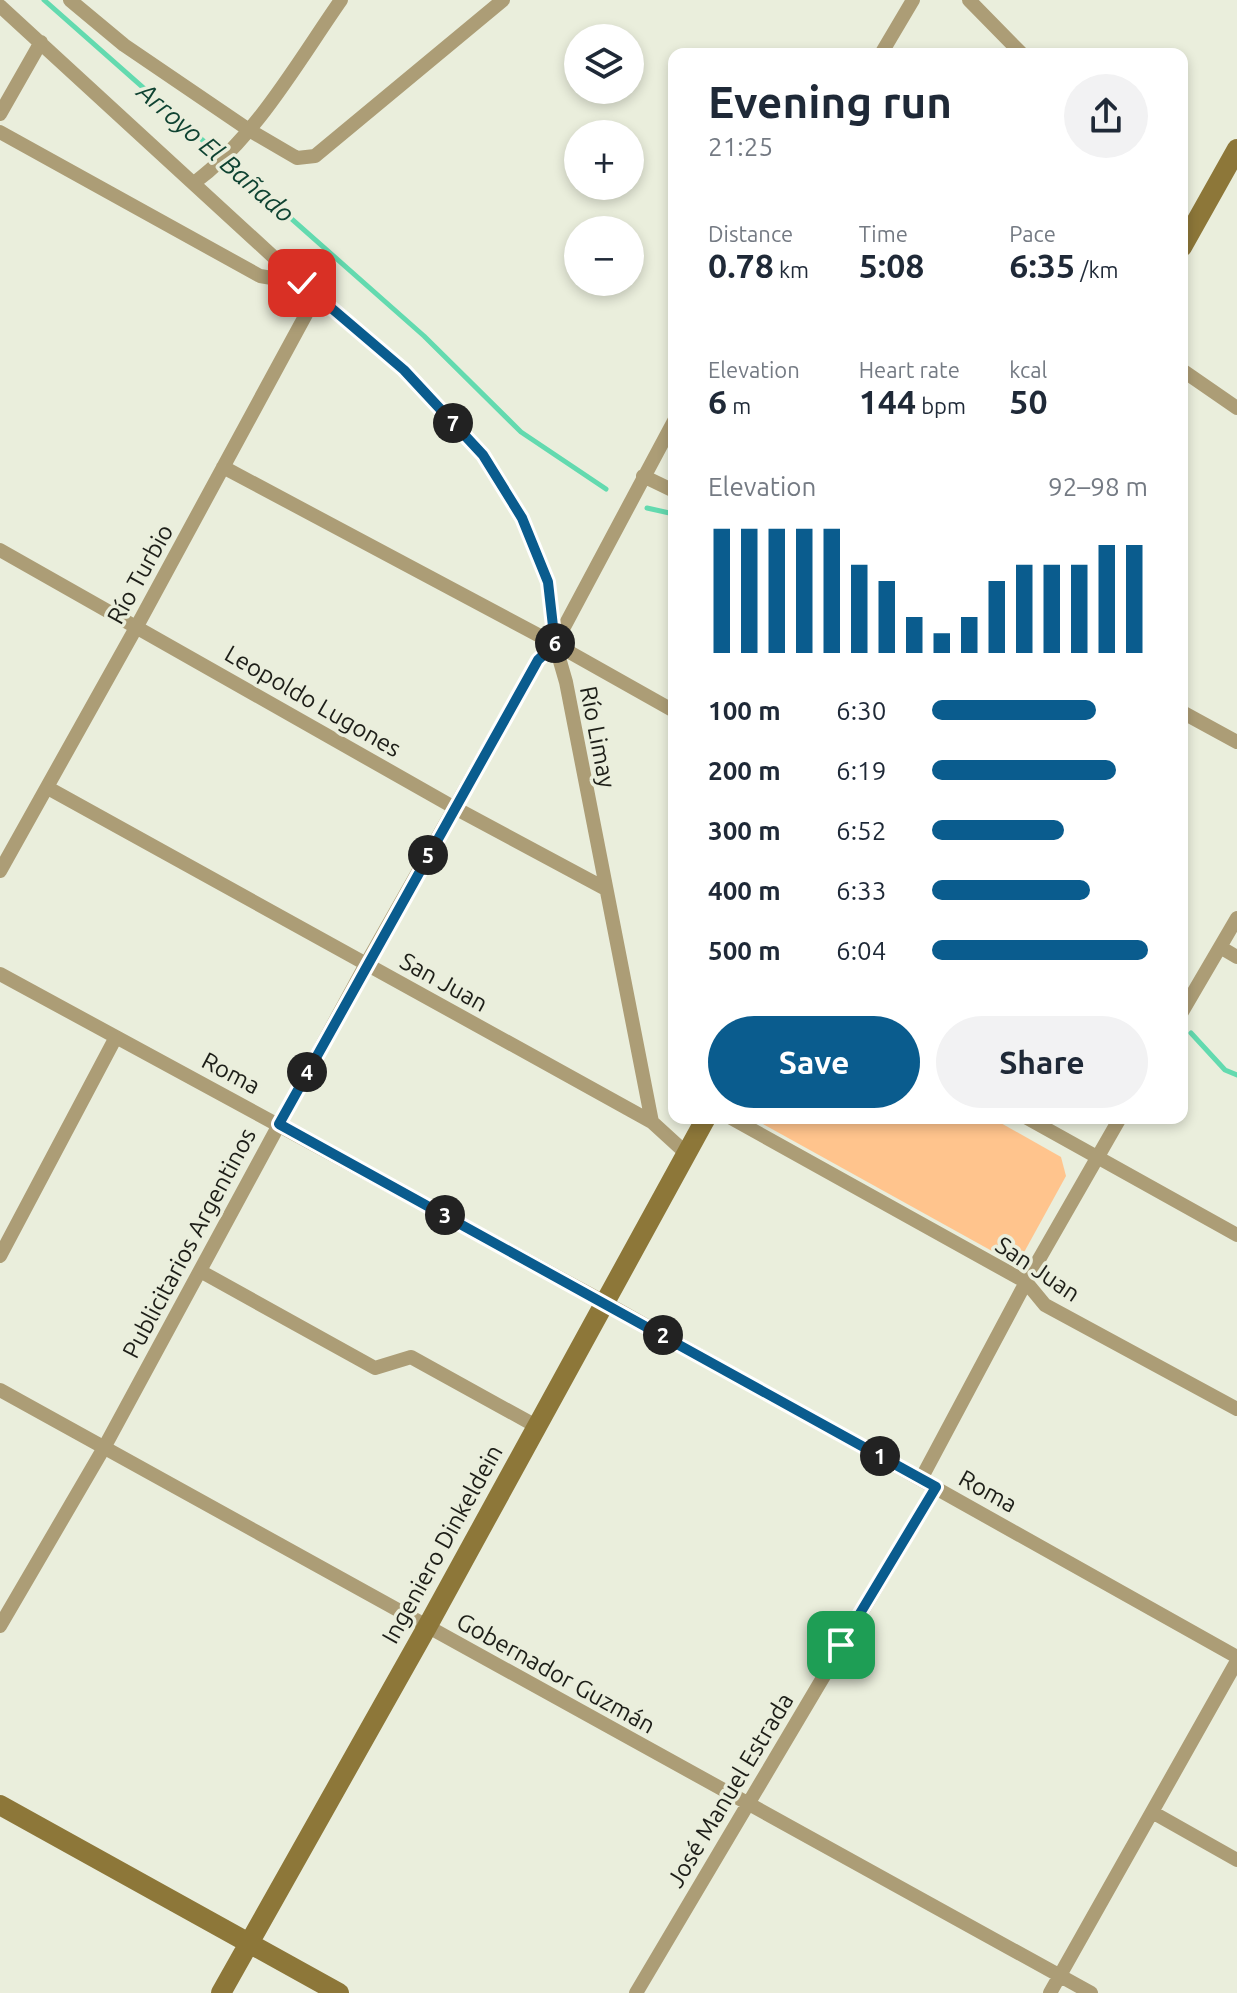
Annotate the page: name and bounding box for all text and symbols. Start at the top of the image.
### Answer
map controls [564,24,644,296]
button: layers [564,24,644,104]
button: share [1064,74,1148,158]
water label: Arroyo El Bañado [130,75,300,228]
text: Evening run [708,77,952,126]
button: + [564,120,644,200]
text: 21:25 [708,132,773,161]
button: − [564,216,644,296]
text: Distance [708,221,793,246]
text: Time [859,221,908,246]
text: Pace [1009,221,1056,246]
text: 0.78 [708,246,774,284]
text: 5:08 [859,246,925,284]
text: 6:35 [1009,246,1075,284]
pin [268,249,336,317]
text: km [774,257,809,282]
text: /km [1075,257,1119,282]
icon: check [280,261,324,305]
text: Elevation [708,357,800,382]
text: Heart rate [859,357,960,382]
text: kcal [1009,357,1047,382]
text: 6 [708,382,727,420]
text: 144 [859,382,916,420]
text: 50 [1009,382,1048,420]
text: m [727,393,751,418]
text: bpm [916,393,966,418]
pin: 7 [433,403,473,443]
text: 7 [447,410,459,435]
text: Elevation [708,472,816,501]
text: 92–98 m [1048,472,1148,501]
street label: Río Turbio [102,519,178,629]
pin: 6 [535,623,575,663]
text: 6 [549,630,561,655]
street label: Leopoldo Lugones [220,640,406,762]
street label: Río Limay [575,684,621,791]
text: 100 m [708,696,781,725]
text: 6:30 [836,696,886,725]
text: 200 m [708,756,781,785]
text: 6:19 [836,756,886,785]
text: 300 m [708,816,781,845]
text: 6:52 [836,816,886,845]
pin: 5 [408,835,448,875]
text: 5 [422,842,434,867]
text: 400 m [708,876,781,905]
text: 6:33 [836,876,886,905]
text: 500 m [708,936,781,965]
text: 6:04 [836,936,886,965]
street label: San Juan [396,947,492,1017]
button: Save [708,1016,920,1108]
button: Share [936,1016,1148,1108]
street label: Roma [197,1047,265,1099]
pin: 4 [287,1052,327,1092]
text: 4 [301,1059,313,1084]
street label: Publicitarios Argentinos [117,1123,261,1363]
pin: 3 [425,1195,465,1235]
text: 3 [439,1202,451,1227]
street label: San Juan [991,1231,1085,1307]
pin: 2 [643,1315,683,1355]
text: 2 [657,1322,669,1347]
pin: 1 [860,1436,900,1476]
street label: Ingeniero Dinkeldein [376,1440,508,1648]
text: 1 [874,1443,886,1468]
street label: Roma [954,1464,1022,1518]
street label: Gobernador Guzmán [452,1607,660,1739]
pin [807,1611,875,1679]
icon: arrive [819,1623,863,1667]
street label: José Manuel Estrada [661,1688,799,1892]

